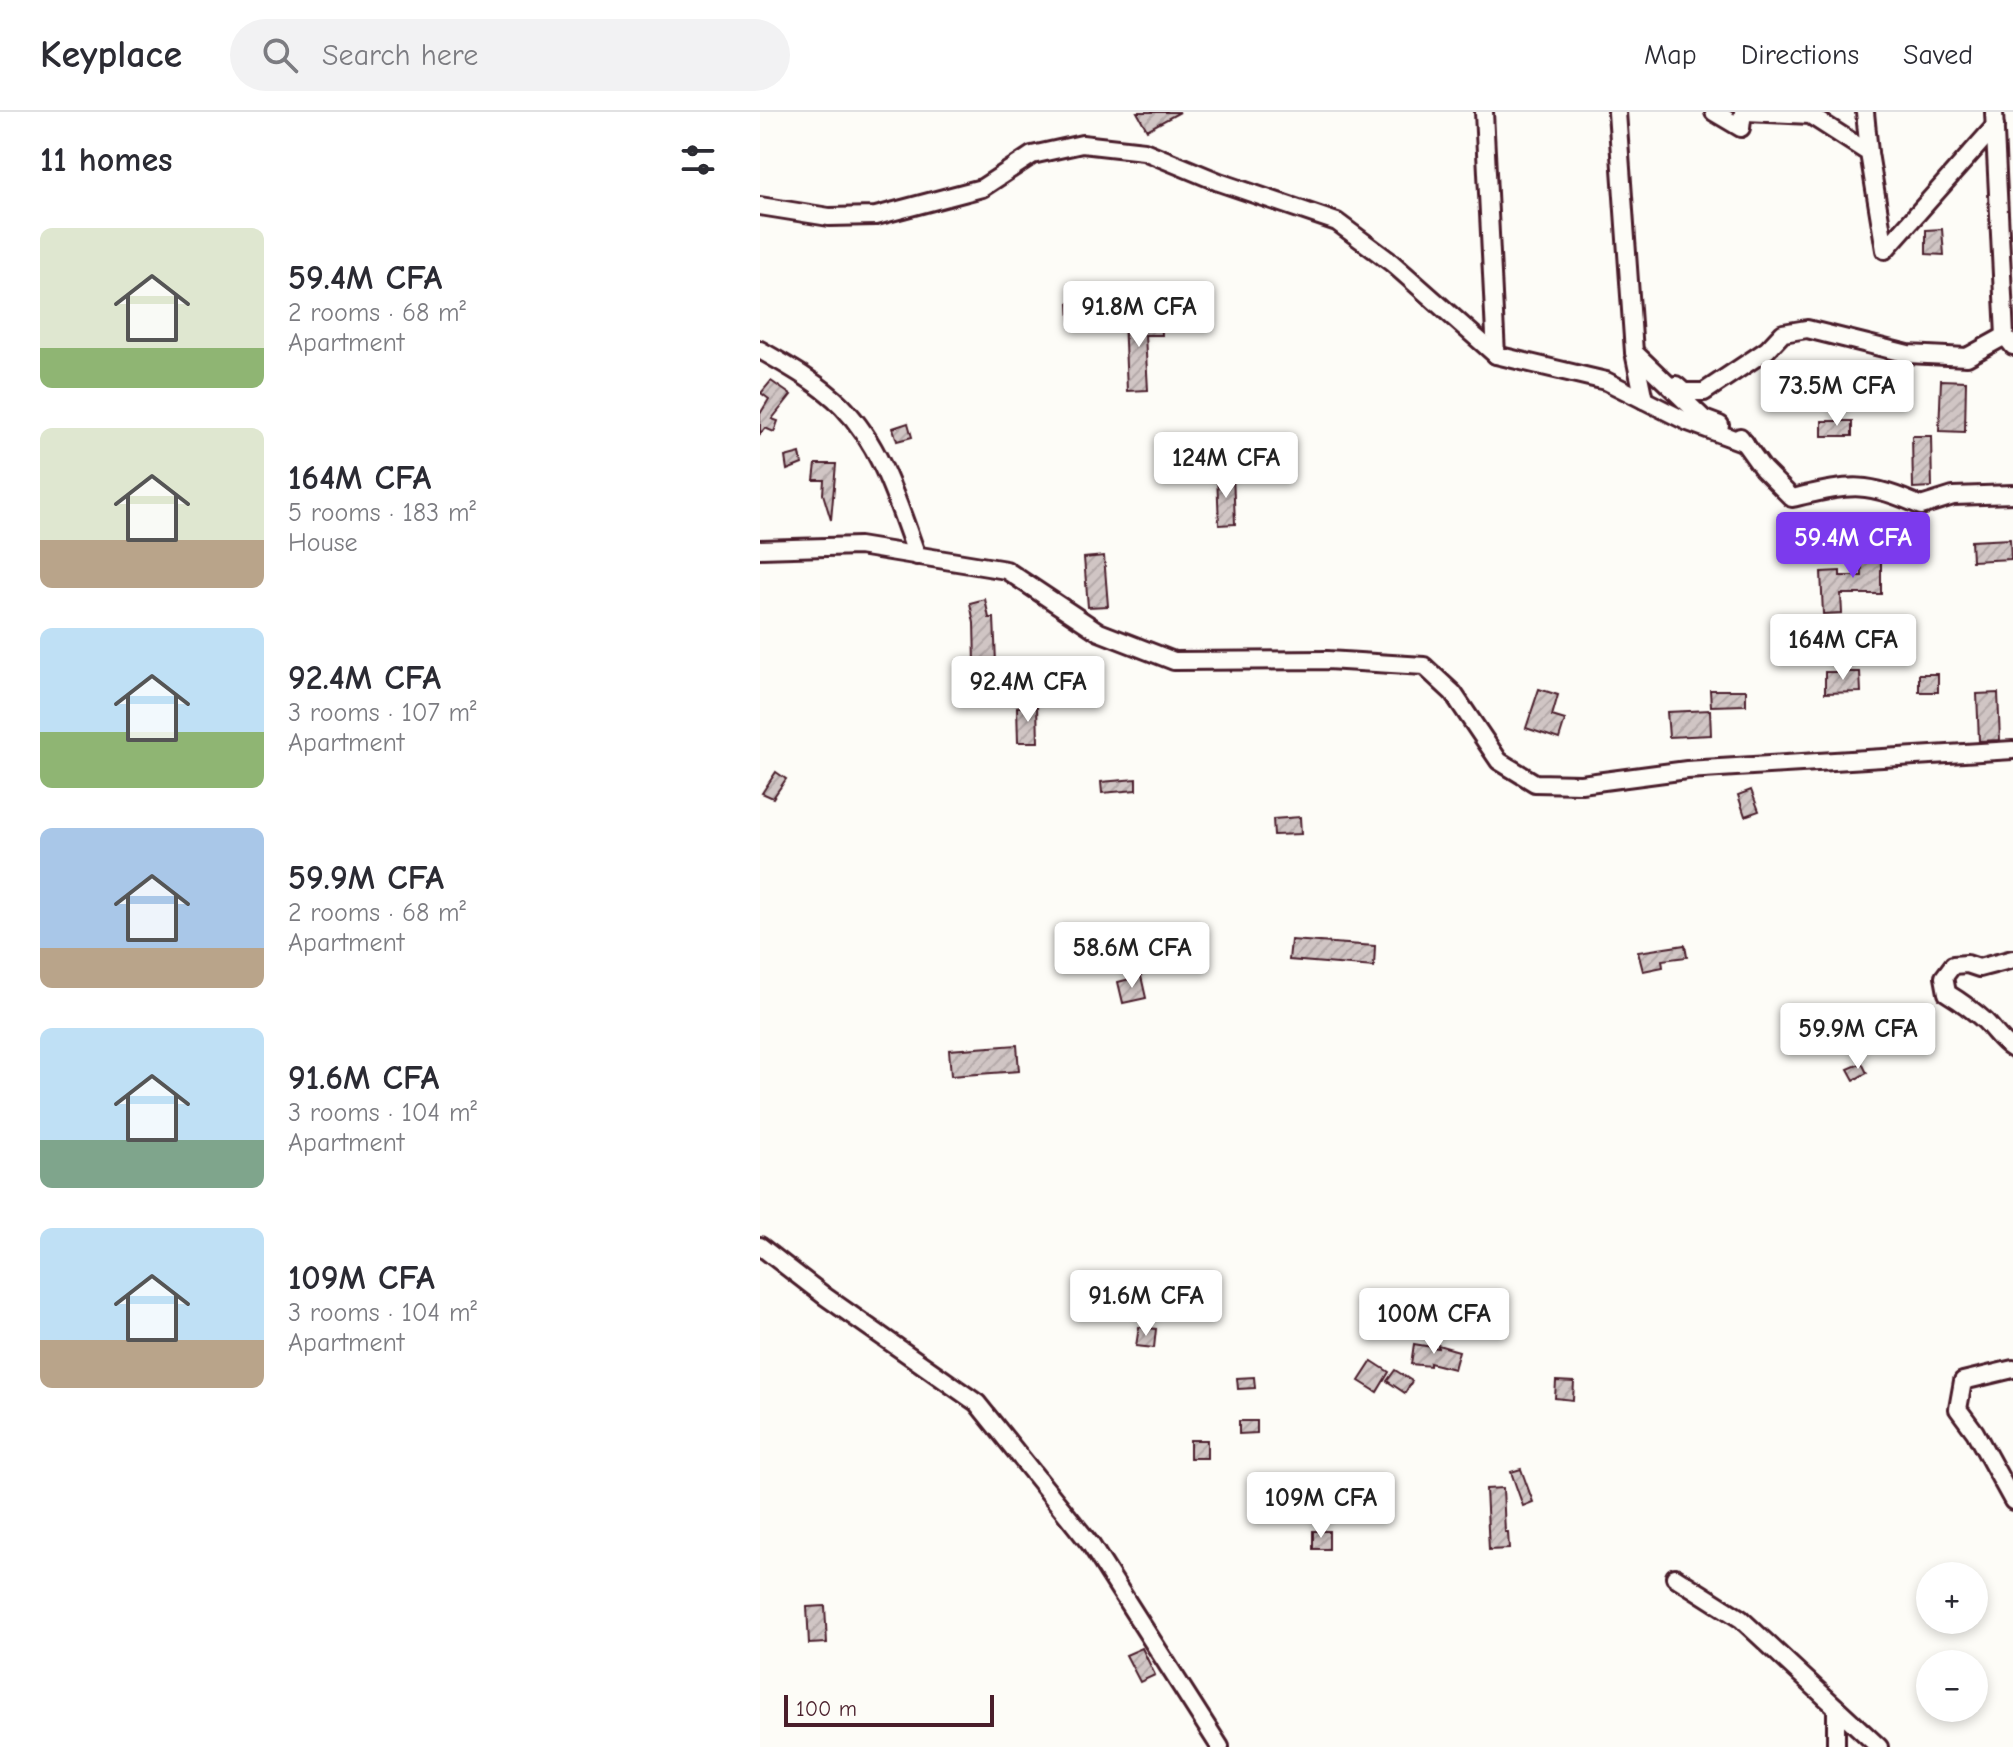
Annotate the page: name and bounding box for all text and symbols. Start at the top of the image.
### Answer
search box [230,19,790,91]
text: Keyplace [40,33,182,77]
icon: search [258,33,302,77]
text: Search here [322,38,478,73]
text: Map [1644,39,1697,71]
text: Directions [1741,39,1859,71]
text: Saved [1903,39,1973,71]
icon: filters [676,138,720,182]
text: 11 homes [40,140,173,180]
text: 59.4M CFA [288,258,442,298]
icon: home [104,260,200,356]
pin: 91.8M CFA [1047,281,1231,349]
text: 91.8M CFA [1081,292,1197,322]
text: 2 rooms · 68 m² [288,298,466,328]
text: Apartment [288,328,404,358]
pin: 73.5M CFA [1745,360,1929,428]
text: 73.5M CFA [1779,371,1895,401]
pin: 124M CFA [1143,432,1309,500]
text: 124M CFA [1172,443,1280,473]
text: 164M CFA [288,458,431,498]
icon: home [104,460,200,556]
text: 5 rooms · 183 m² [288,498,476,528]
pin: 59.4M CFA [1761,512,1945,580]
text: 59.4M CFA [1794,523,1912,553]
text: House [288,528,358,558]
pin: 164M CFA [1760,614,1926,682]
text: 164M CFA [1788,625,1898,655]
pin: 92.4M CFA [936,656,1120,724]
text: 92.4M CFA [288,658,441,698]
icon: home [104,660,200,756]
text: 92.4M CFA [969,667,1087,697]
text: 3 rooms · 107 m² [288,698,477,728]
text: Apartment [288,728,404,758]
text: 59.9M CFA [288,858,444,898]
icon: home [104,860,200,956]
text: 2 rooms · 68 m² [288,898,466,928]
pin: 58.6M CFA [1040,922,1224,990]
text: Apartment [288,928,404,958]
text: 58.6M CFA [1072,933,1192,963]
pin: 59.9M CFA [1766,1003,1950,1071]
text: 59.9M CFA [1798,1014,1918,1044]
text: 91.6M CFA [288,1058,439,1098]
icon: home [104,1060,200,1156]
text: 3 rooms · 104 m² [288,1098,477,1128]
text: Apartment [288,1128,404,1158]
text: 109M CFA [288,1258,435,1298]
icon: home [104,1260,200,1356]
pin: 91.6M CFA [1054,1270,1238,1338]
text: 91.6M CFA [1088,1281,1204,1311]
pin: 100M CFA [1351,1288,1517,1356]
text: 3 rooms · 104 m² [288,1298,477,1328]
text: 100M CFA [1377,1299,1491,1329]
text: Apartment [288,1328,404,1358]
pin: 109M CFA [1238,1472,1404,1540]
text: 109M CFA [1265,1483,1377,1513]
map controls [1916,1562,1988,1722]
button: + [1916,1562,1988,1634]
button: − [1916,1650,1988,1722]
scale bar [784,1691,994,1727]
text: 100 m [796,1696,857,1722]

